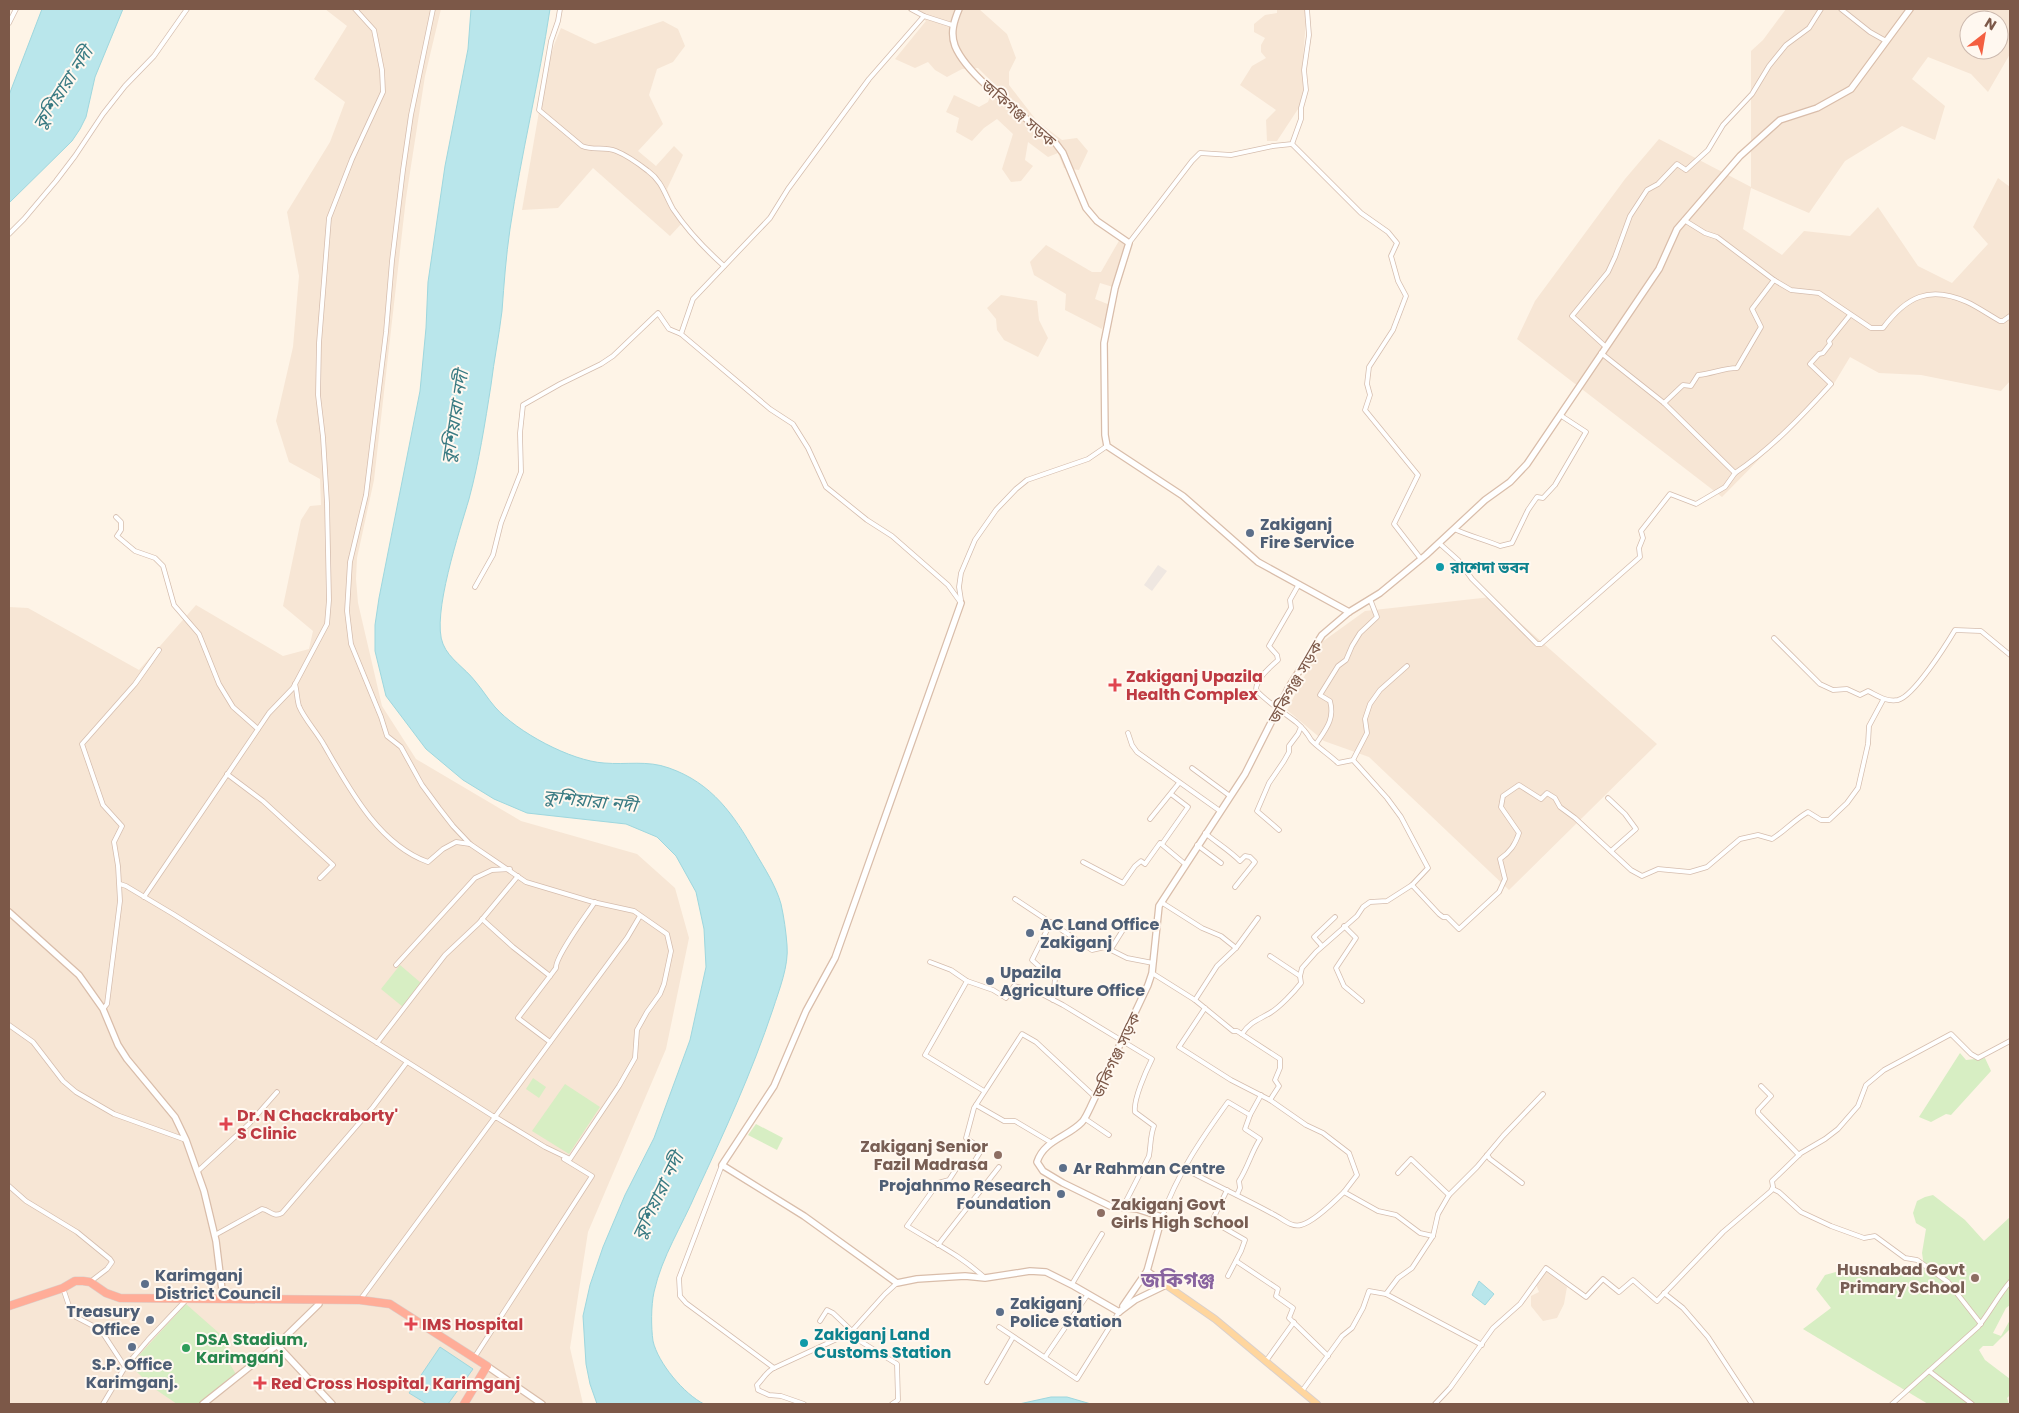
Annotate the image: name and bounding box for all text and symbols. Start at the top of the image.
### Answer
north arrow [1959,10,2009,60]
text: N [1981,13,2000,35]
water label: কুশিয়ারা নদী [26,39,100,134]
street label: জকিগঞ্জ সড়ক [976,74,1062,153]
water label: কুশিয়ারা নদী [435,365,475,465]
place label: Zakiganj Fire Service [1260,513,1355,554]
marker: Zakiganj Fire Service [1244,527,1256,539]
place label: রাশেদা ভবন [1449,556,1530,579]
marker: রাশেদা ভবন [1434,561,1446,573]
street label: জকিগঞ্জ সড়ক [1262,636,1329,729]
place label: Zakiganj Upazila Health Complex [1126,665,1263,706]
marker: Zakiganj Upazila Health Complex [1108,678,1122,692]
water label: কুশিয়ারা নদী [542,783,641,818]
place label: AC Land Office Zakiganj [1040,913,1159,954]
marker: AC Land Office Zakiganj [1024,927,1036,939]
place label: Upazila Agriculture Office [1000,961,1145,1002]
marker: Upazila Agriculture Office [984,975,996,987]
street label: জকিগঞ্জ সড়ক [1086,1008,1147,1103]
place label: Dr. N Chackraborty' S Clinic [237,1104,398,1145]
marker: Dr. N Chackraborty' S Clinic [219,1117,233,1131]
place label: Zakiganj Senior Fazil Madrasa [860,1135,988,1176]
water label: কুশিয়ারা নদী [626,1145,691,1244]
marker: Zakiganj Senior Fazil Madrasa [992,1149,1004,1161]
place label: Ar Rahman Centre [1073,1157,1225,1180]
marker: Ar Rahman Centre [1057,1162,1069,1174]
place label: Projahnmo Research Foundation [879,1174,1051,1215]
marker: Projahnmo Research Foundation [1055,1188,1067,1200]
place label: Zakiganj Govt Girls High School [1111,1193,1249,1234]
marker: Zakiganj Govt Girls High School [1095,1207,1107,1219]
place label: Husnabad Govt Primary School [1837,1258,1965,1299]
place label: Karimganj District Council [155,1264,281,1305]
district label: জকিগঞ্জ [1140,1265,1215,1294]
marker: Husnabad Govt Primary School [1969,1272,1981,1284]
marker: Karimganj District Council [139,1278,151,1290]
place label: Zakiganj Police Station [1010,1292,1122,1333]
place label: Treasury Office [66,1300,141,1341]
marker: Zakiganj Police Station [994,1306,1006,1318]
place label: IMS Hospital [422,1313,523,1336]
marker: Treasury Office [144,1314,156,1326]
marker: IMS Hospital [404,1317,418,1331]
place label: Zakiganj Land Customs Station [814,1323,951,1364]
place label: DSA Stadium, Karimganj [196,1328,308,1369]
marker: Zakiganj Land Customs Station [798,1337,810,1349]
marker: S.P. Office Karimganj. [126,1341,138,1353]
marker: DSA Stadium, Karimganj [180,1342,192,1354]
place label: S.P. Office Karimganj. [86,1353,178,1394]
place label: Red Cross Hospital, Karimganj [271,1372,520,1395]
marker: Red Cross Hospital, Karimganj [253,1376,267,1390]

